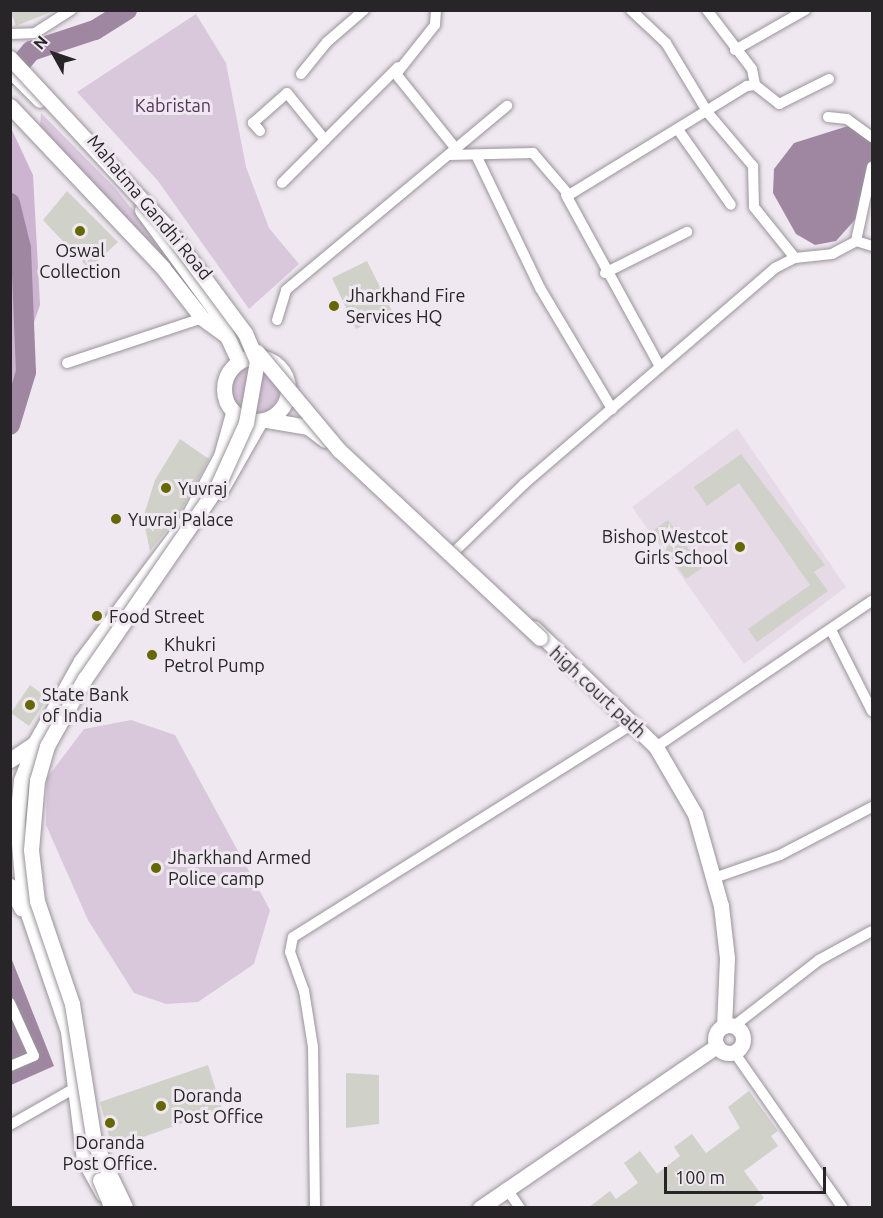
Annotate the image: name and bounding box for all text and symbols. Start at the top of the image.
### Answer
north arrow [24,24,84,84]
text: N [29,32,51,53]
park label: Kabristan [135,94,211,116]
street label: Mahatma Gandhi Road [83,130,217,284]
marker: Oswal Collection [73,224,87,238]
place label: Oswal Collection [39,240,121,282]
place label: Jharkhand Fire Services HQ [346,285,465,328]
marker: Jharkhand Fire Services HQ [327,299,341,313]
place label: Yuvraj [178,477,227,499]
marker: Yuvraj [159,481,173,495]
place label: Yuvraj Palace [128,508,234,530]
marker: Yuvraj Palace [109,512,123,526]
place label: Bishop Westcot Girls School [602,526,728,568]
marker: Bishop Westcot Girls School [733,540,747,554]
place label: Food Street [109,605,204,627]
marker: Food Street [90,609,104,623]
place label: Khukri Petrol Pump [164,634,265,676]
street label: high court path [545,642,651,742]
marker: Khukri Petrol Pump [145,648,159,662]
place label: State Bank of India [42,684,129,726]
marker: State Bank of India [23,698,37,712]
place label: Jharkhand Armed Police camp [168,847,311,890]
marker: Jharkhand Armed Police camp [149,861,163,875]
place label: Doranda Post Office [173,1085,263,1128]
marker: Doranda Post Office [154,1099,168,1113]
marker: Doranda Post Office. [103,1116,117,1130]
place label: Doranda Post Office. [63,1132,157,1174]
scale bar [667,1155,829,1193]
text: 100 m [675,1167,725,1187]

